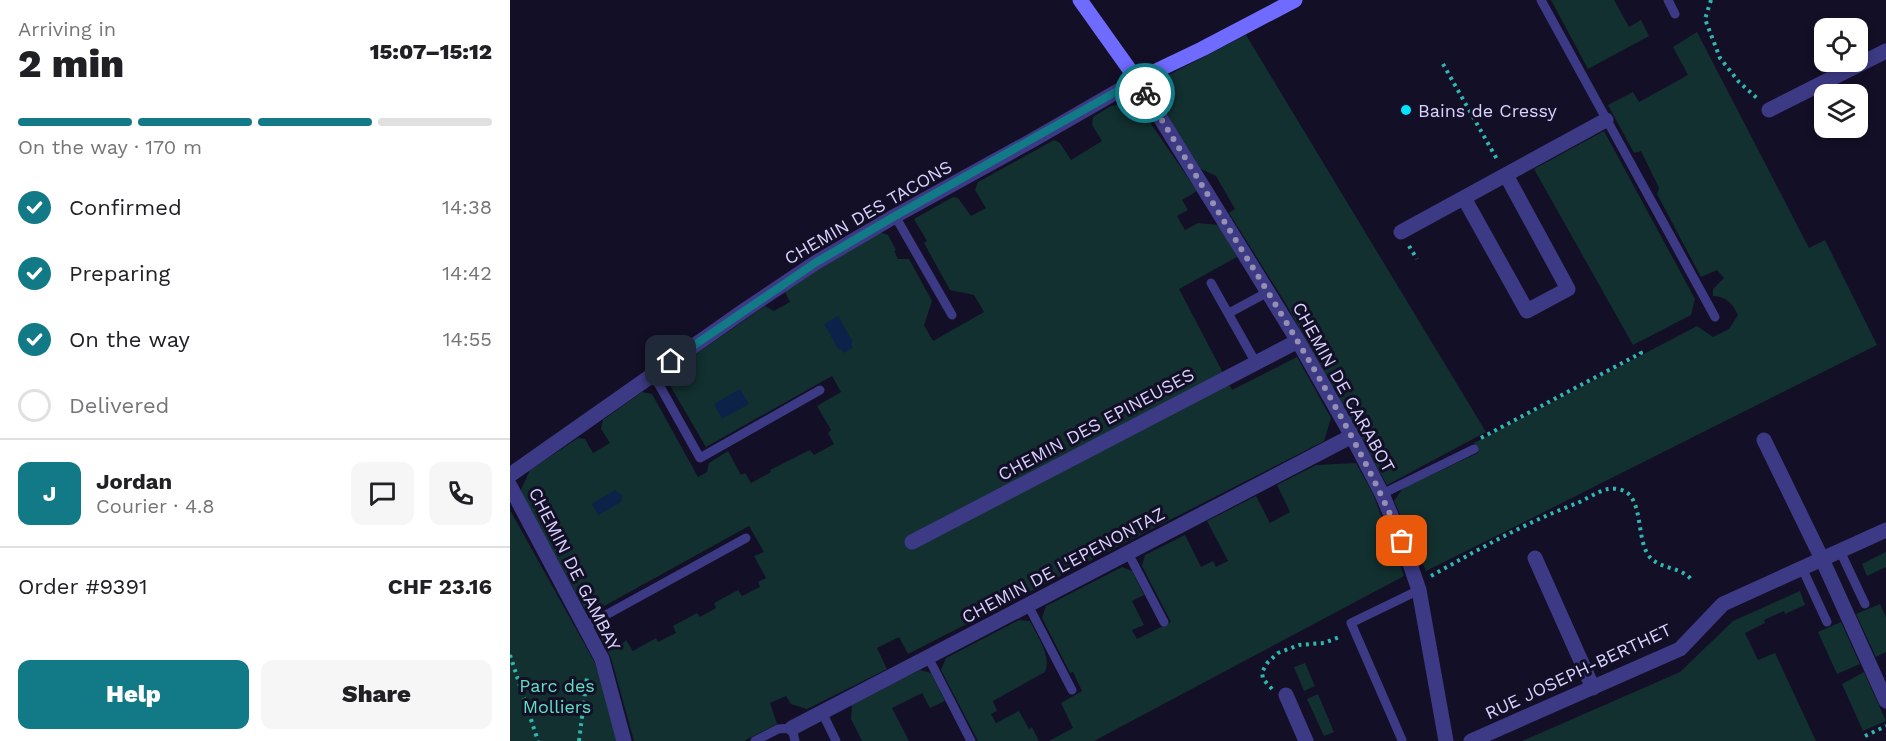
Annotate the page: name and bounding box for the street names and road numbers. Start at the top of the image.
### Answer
street label: CHEMIN DES TACONS [780,155,956,269]
street label: CHEMIN DE CARABOT [1288,298,1400,476]
street label: CHEMIN DES EPINEUSES [994,363,1198,485]
street label: CHEMIN DE GAMBAY [525,484,626,655]
street label: CHEMIN DE L'EPENONTAZ [958,502,1168,628]
street label: RUE JOSEPH-BERTHET [1481,618,1675,723]

